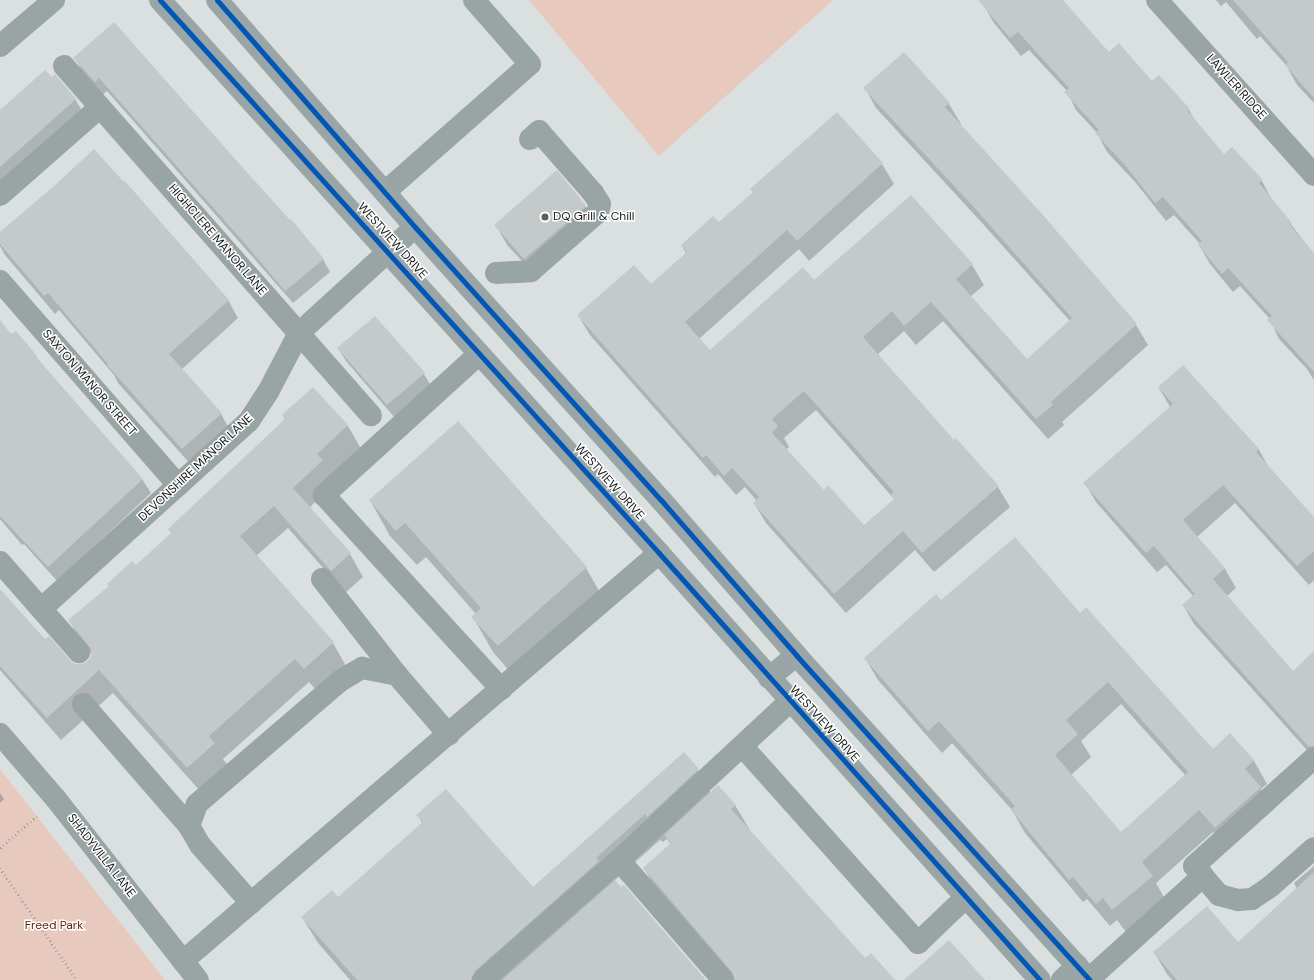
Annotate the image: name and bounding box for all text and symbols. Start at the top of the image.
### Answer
street label: LAWLER RIDGE [1203,52,1269,122]
street label: HIGHCLERE MANOR LANE [165,182,269,298]
street label: WESTVIEW DRIVE [354,200,430,282]
place label: DQ Grill & Chill [553,210,634,224]
marker: DQ Grill & Chill [540,212,550,222]
street label: SAXTON MANOR STREET [39,327,139,439]
street label: DEVONSHIRE MANOR LANE [136,411,256,525]
street label: WESTVIEW DRIVE [571,441,647,523]
street label: WESTVIEW DRIVE [786,683,862,765]
street label: SHADYVILLA LANE [64,811,138,901]
park label: Freed Park [25,919,83,933]

